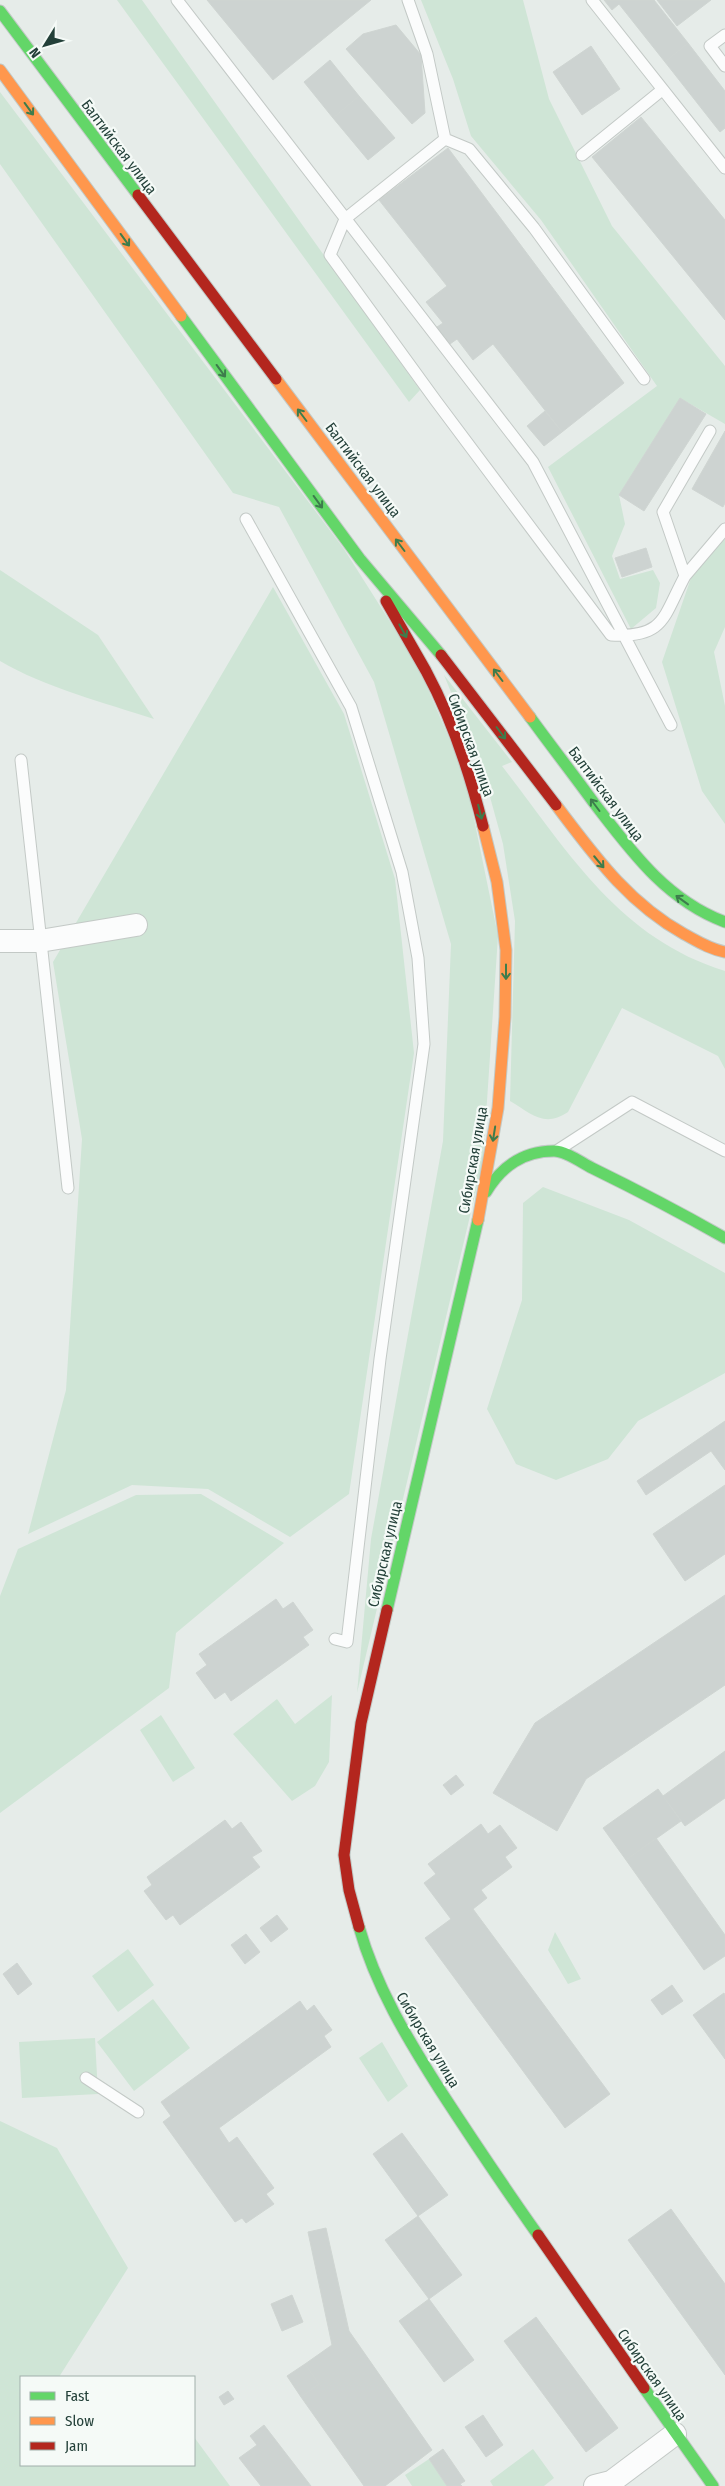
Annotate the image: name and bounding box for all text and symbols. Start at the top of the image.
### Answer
north arrow [20,20,70,70]
text: N [26,44,44,61]
street label: Балтийская улица [77,96,161,198]
one-way arrow [24,102,34,116]
one-way arrow [120,233,130,247]
one-way arrow [216,364,227,377]
one-way arrow [297,409,308,422]
street label: Балтийская улица [321,419,405,521]
one-way arrow [313,495,323,509]
one-way arrow [395,538,405,552]
one-way arrow [398,624,408,639]
one-way arrow [493,668,503,682]
street label: Сибирская улица [444,691,498,799]
one-way arrow [496,726,506,740]
street label: Балтийская улица [564,743,648,845]
one-way arrow [590,799,601,812]
one-way arrow [476,804,485,820]
one-way arrow [594,856,605,869]
one-way arrow [675,895,689,905]
one-way arrow [501,964,510,980]
street label: Сибирская улица [455,1105,491,1215]
one-way arrow [488,1126,498,1142]
street label: Сибирская улица [364,1499,406,1609]
street label: Сибирская улица [392,1989,464,2091]
street label: Сибирская улица [614,2325,690,2425]
legend [20,2376,195,2466]
text: Fast [65,2387,89,2405]
text: Slow [65,2412,94,2430]
text: Jam [65,2437,88,2455]

